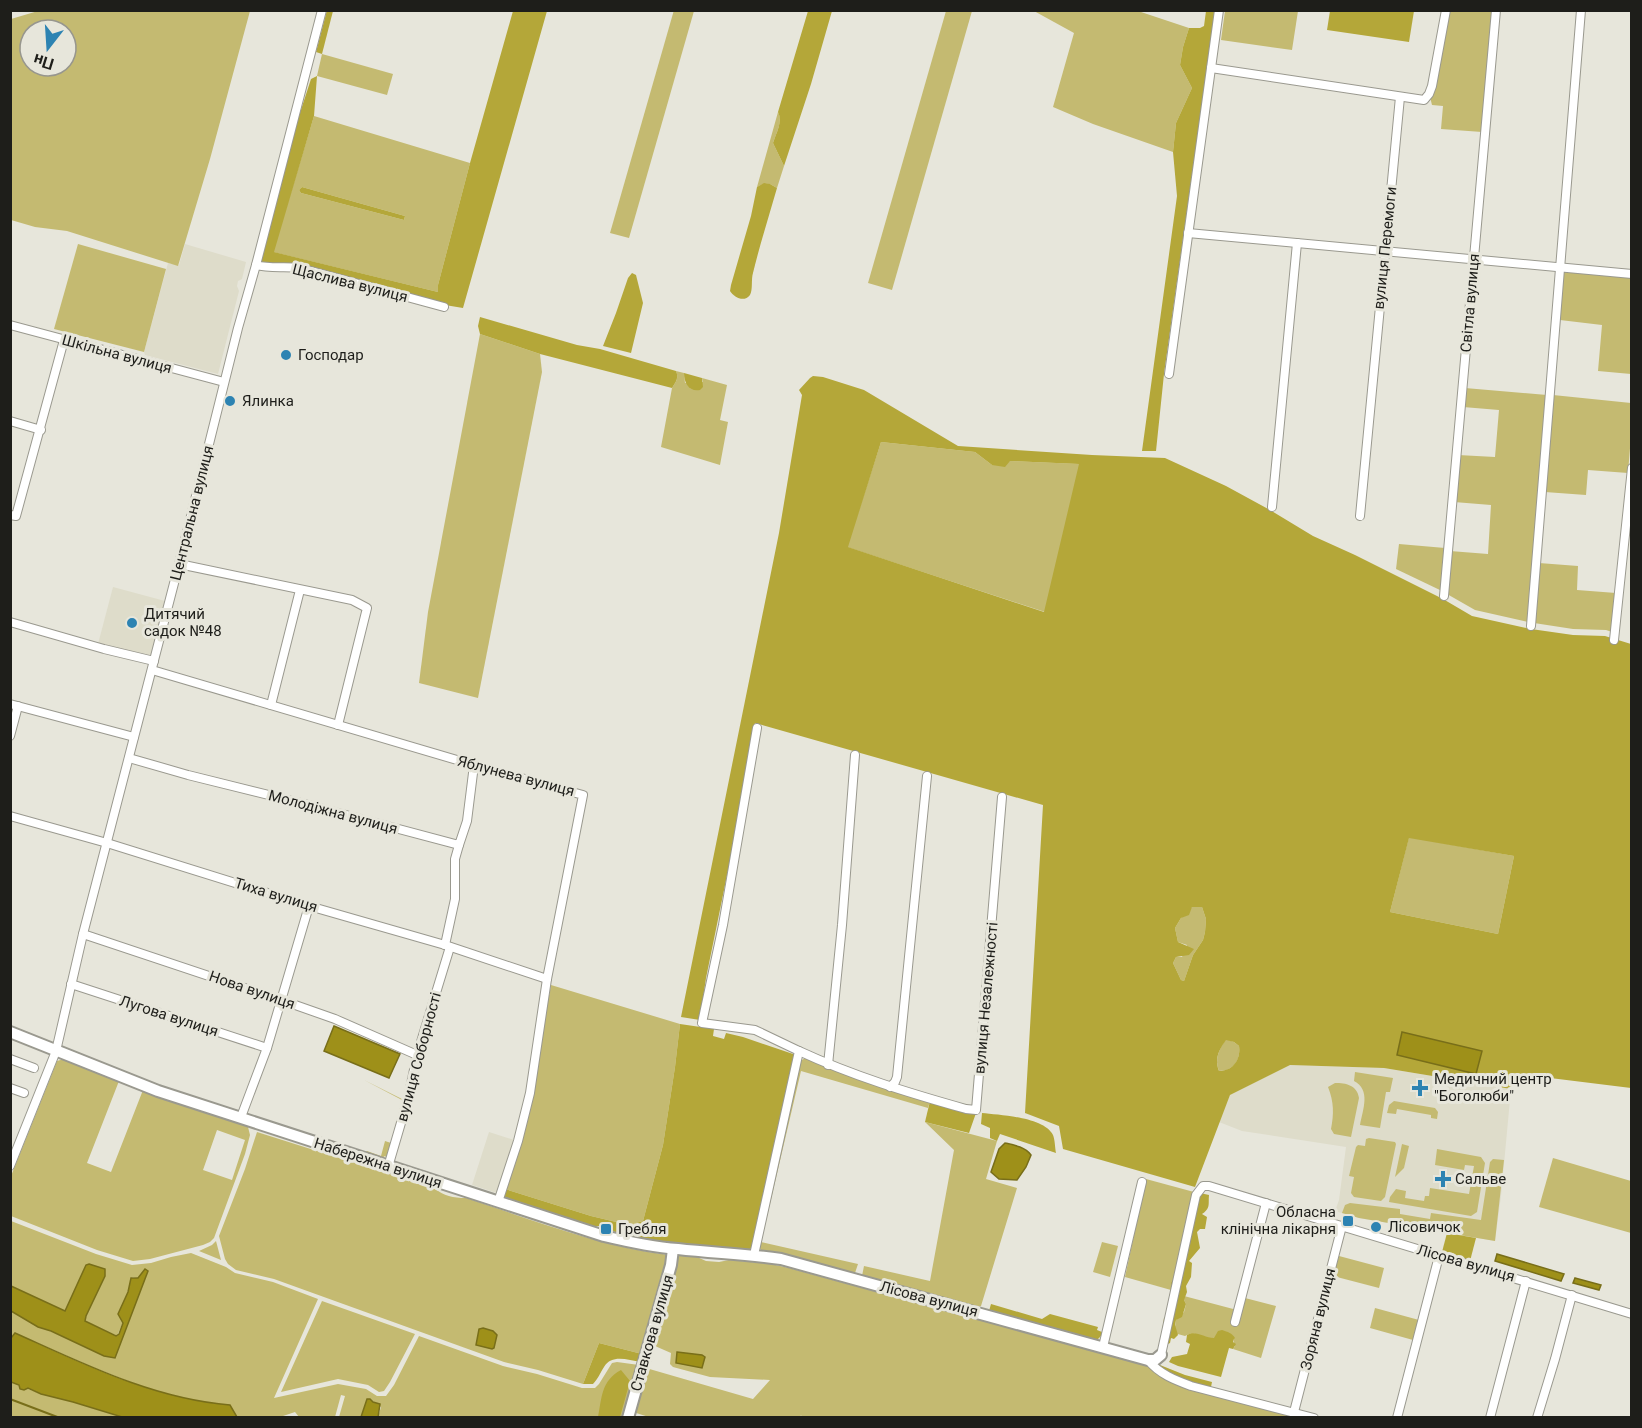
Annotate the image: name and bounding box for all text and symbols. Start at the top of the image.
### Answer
north arrow [18,18,78,78]
text: Пн [31,50,56,74]
street label: вулиця Перемоги [1370,186,1400,310]
street label: Світла вулиця [1457,253,1483,353]
street label: Щаслива вулиця [290,260,410,306]
street label: Шкільна вулиця [60,331,174,377]
place label: Господар [298,346,364,364]
marker: Господар [279,348,293,362]
place label: Ялинка [242,392,294,410]
marker: Ялинка [223,394,237,408]
street label: Центральна вулиця [167,444,217,582]
place label: Дитячий садок №48 [144,605,222,640]
marker: Дитячий садок №48 [125,616,139,630]
street label: Яблунева вулиця [455,752,577,800]
street label: Молодіжна вулиця [267,786,399,838]
street label: Тиха вулиця [232,874,320,916]
street label: вулиця Незалежності [970,921,1002,1075]
street label: Нова вулиця [207,967,297,1013]
street label: вулиця Соборності [393,990,445,1124]
street label: Лугова вулиця [117,992,221,1040]
place label: Медичний центр "Боголюби" [1434,1070,1552,1105]
marker: Медичний центр "Боголюби" [1411,1079,1429,1097]
street label: Набережна вулиця [312,1134,444,1192]
place label: Сальве [1455,1170,1506,1188]
marker: Сальве [1436,1172,1450,1186]
place label: Обласна клінічна лікарня [1221,1203,1336,1238]
marker: Обласна клінічна лікарня [1341,1214,1355,1228]
place label: Лісовичок [1388,1218,1461,1236]
place label: Гребля [618,1220,666,1238]
marker: Лісовичок [1369,1220,1383,1234]
marker: Гребля [599,1222,613,1236]
street label: Лісова вулиця [1415,1240,1517,1286]
street label: Зоряна вулиця [1297,1266,1339,1372]
street label: Ставкова вулиця [627,1273,677,1393]
street label: Лісова вулиця [878,1277,980,1321]

